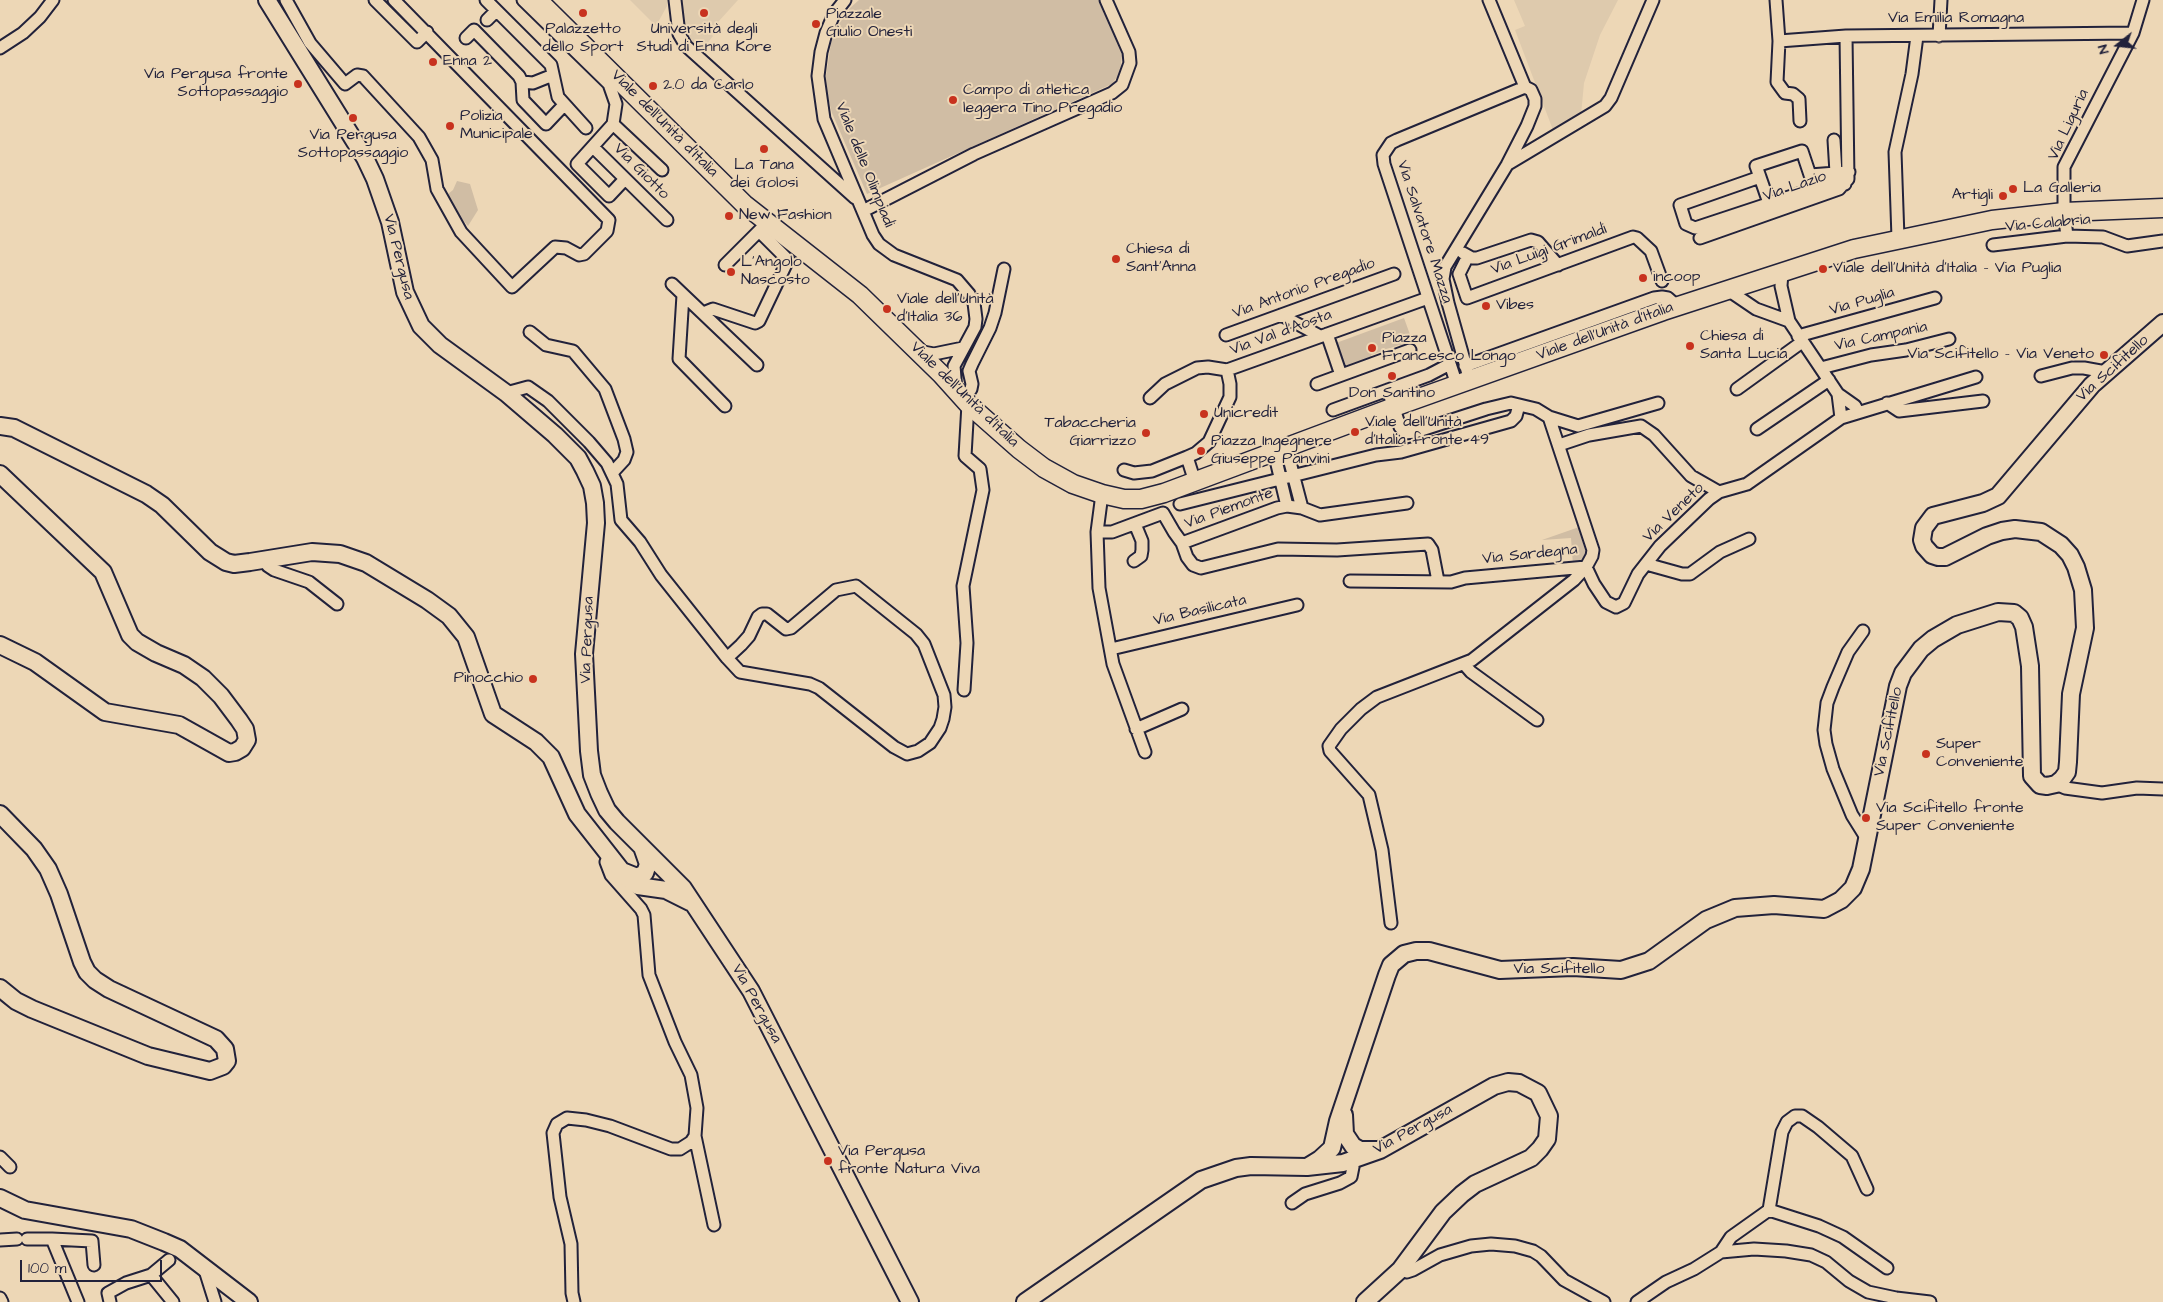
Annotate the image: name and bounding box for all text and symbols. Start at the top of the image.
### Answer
place label: Piazzale Giulio Onesti [826,5,912,43]
marker: Palazzetto dello Sport [577,7,589,19]
marker: Università degli Studi di Enna Kore [698,7,710,19]
street label: Via Emilia Romagna [1888,9,2024,29]
marker: Piazzale Giulio Onesti [810,18,822,30]
place label: Palazzetto dello Sport [543,20,623,58]
place label: Università degli Studi di Enna Kore [636,20,772,58]
north arrow [2093,20,2143,70]
text: N [2093,42,2114,56]
place label: Enna 2 [443,52,492,72]
marker: Enna 2 [427,56,439,68]
place label: Via Pergusa fronte Sottopassaggio [144,65,288,103]
street label: Viale dell'Unità d'Italia [606,66,722,182]
place label: 2.0 da Carlo [663,76,753,96]
marker: Via Pergusa fronte Sottopassaggio [292,78,304,90]
marker: 2.0 da Carlo [647,80,659,92]
place label: Campo di atletica leggera Tino Pregadio [963,81,1122,119]
street label: Via Liguria [2044,86,2094,164]
marker: Campo di atletica leggera Tino Pregadio [947,94,959,106]
street label: Viale delle Olimpiadi [830,100,898,230]
place label: Polizia Municipale [460,107,533,145]
marker: Via Pergusa Sottopassaggio [347,112,359,124]
marker: Polizia Municipale [444,120,456,132]
place label: Via Pergusa Sottopassaggio [298,126,408,164]
street label: Via Giotto [609,140,673,204]
marker: La Tana dei Golosi [758,143,770,155]
place label: La Tana dei Golosi [730,156,798,194]
street label: Via Salvatore Mazza [1392,158,1456,306]
street label: Via Lazio [1761,167,1829,207]
place label: La Galleria [2023,179,2101,199]
marker: La Galleria [2007,183,2019,195]
place label: Artigli [1952,186,1993,206]
marker: Artigli [1997,190,2009,202]
place label: New Fashion [739,206,832,226]
marker: New Fashion [723,210,735,222]
street label: Via Calabria [2005,211,2091,237]
street label: Via Pergusa [378,212,418,302]
street label: Via Luigi Grimaldi [1489,220,1609,280]
place label: Chiesa di Sant'Anna [1126,240,1196,278]
place label: L'Angolo Nascosto [741,253,810,291]
marker: Chiesa di Sant'Anna [1110,253,1122,265]
street label: Via Antonio Pregadio [1230,254,1378,324]
place label: Viale dell'Unità d'Italia - Via Puglia [1833,259,2061,279]
marker: Viale dell'Unità d'Italia - Via Puglia [1817,263,1829,275]
marker: L'Angolo Nascosto [725,266,737,278]
place label: incoop [1653,268,1700,288]
marker: incoop [1637,272,1649,284]
street label: Via Puglia [1827,284,1897,320]
place label: Viale dell'Unità d'Italia 36 [897,290,994,328]
place label: Vibes [1496,296,1534,316]
street label: Viale dell'Unità d'Italia [1534,298,1676,366]
marker: Vibes [1480,300,1492,312]
marker: Viale dell'Unità d'Italia 36 [881,303,893,315]
street label: Via Val d'Aosta [1228,306,1334,360]
street label: Via Campania [1833,318,1929,356]
place label: Chiesa di Santa Lucia [1700,327,1787,365]
place label: Piazza Francesco Longo [1382,329,1516,367]
street label: Via Scifitello [2073,331,2153,407]
street label: Viale dell'Unità d'Italia [906,338,1022,452]
marker: Chiesa di Santa Lucia [1684,340,1696,352]
marker: Piazza Francesco Longo [1366,342,1378,354]
place label: Via Scifitello - Via Veneto [1908,345,2094,365]
marker: Via Scifitello - Via Veneto [2098,349,2110,361]
marker: Don Santino [1386,370,1398,382]
place label: Don Santino [1349,384,1435,404]
place label: Unicredit [1214,404,1278,424]
marker: Unicredit [1198,408,1210,420]
place label: Viale dell'Unità d'Italia fronte 49 [1365,413,1489,451]
place label: Tabaccheria Giarrizzo [1045,414,1136,452]
marker: Viale dell'Unità d'Italia fronte 49 [1349,426,1361,438]
marker: Tabaccheria Giarrizzo [1140,427,1152,439]
place label: Piazza Ingegnere Giuseppe Panvini [1211,432,1332,470]
marker: Piazza Ingegnere Giuseppe Panvini [1195,445,1207,457]
street label: Via Veneto [1639,479,1709,547]
street label: Via Piemonte [1182,484,1276,534]
street label: Via Sardegna [1482,540,1578,570]
street label: Via Basilicata [1152,591,1248,631]
street label: Via Pergusa [577,596,599,684]
place label: Pinocchio [454,669,523,689]
marker: Pinocchio [527,673,539,685]
street label: Via Scifitello [1870,686,1908,778]
place label: Super Conveniente [1936,735,2023,773]
marker: Super Conveniente [1920,748,1932,760]
place label: Via Scifitello fronte Super Conveniente [1876,799,2024,837]
marker: Via Scifitello fronte Super Conveniente [1860,812,1872,824]
street label: Via Scifitello [1514,960,1604,980]
street label: Via Pergusa [726,961,786,1047]
street label: Via Pergusa [1370,1100,1456,1160]
place label: Via Pergusa fronte Natura Viva [838,1142,980,1180]
marker: Via Pergusa fronte Natura Viva [822,1155,834,1167]
scale bar [22,1250,165,1282]
text: 100 m [28,1258,67,1279]

